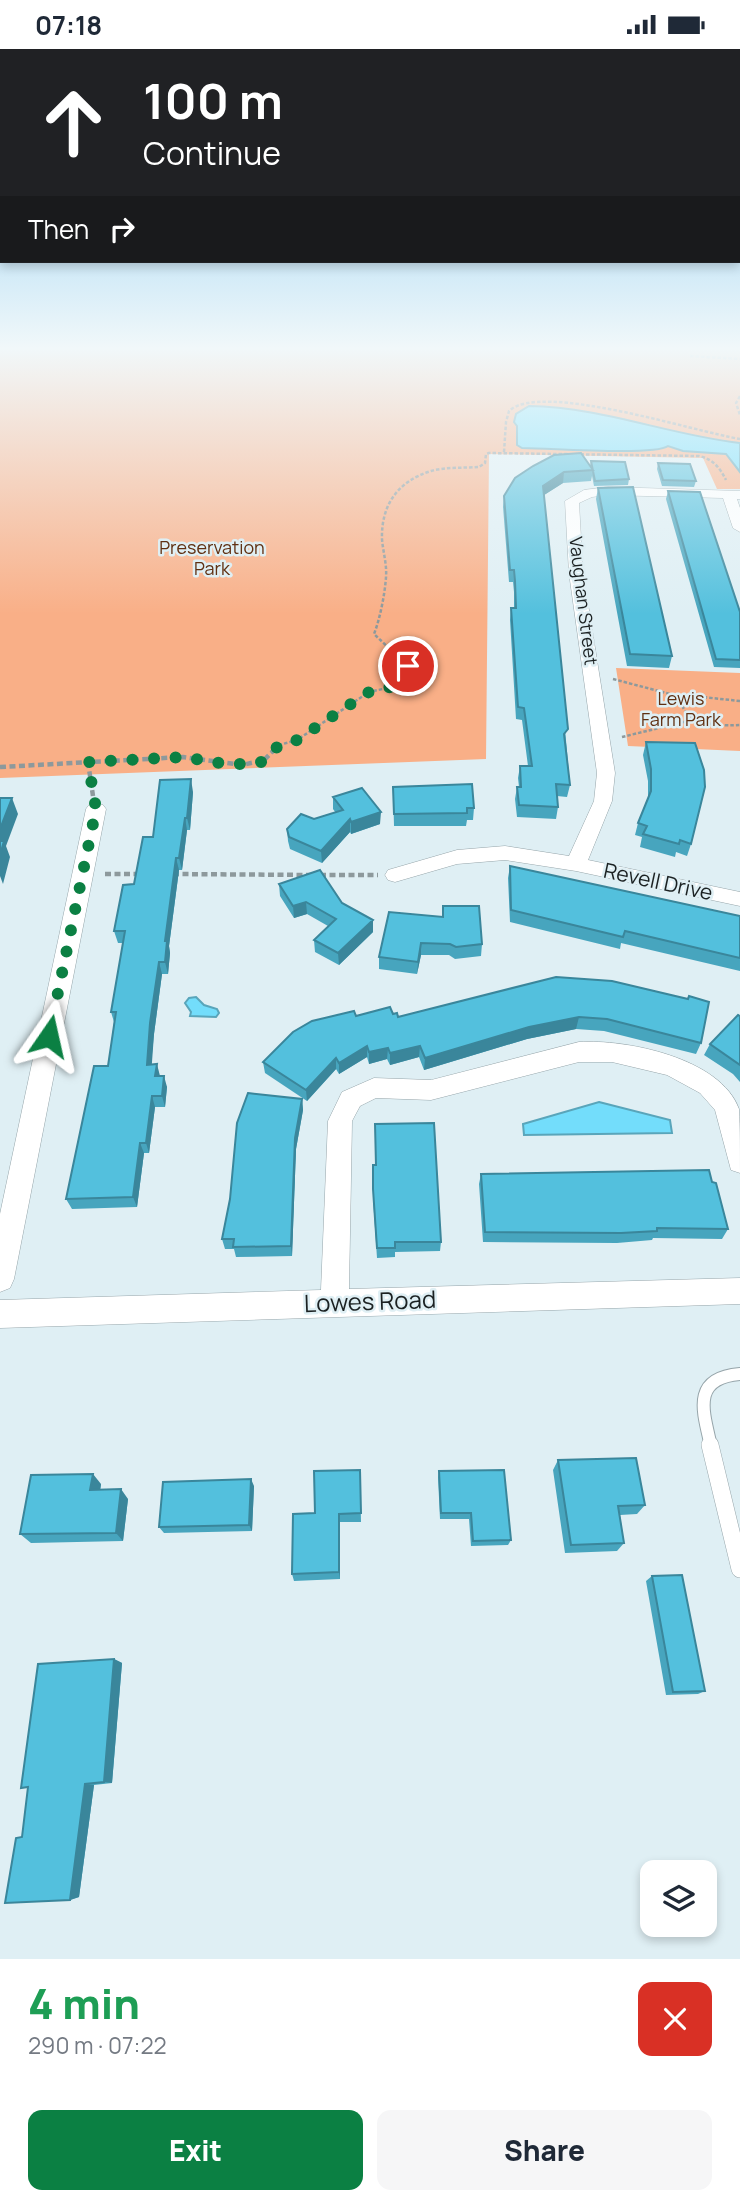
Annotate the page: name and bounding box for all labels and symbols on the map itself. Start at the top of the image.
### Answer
park label: Preservation Park [159,535,265,580]
street label: Vaughan Street [564,535,604,666]
pin [378,636,438,696]
park label: Lewis Farm Park [641,686,722,731]
street label: Revell Drive [601,856,715,906]
position arrow [12,999,86,1073]
street label: Lowes Road [303,1282,437,1319]

